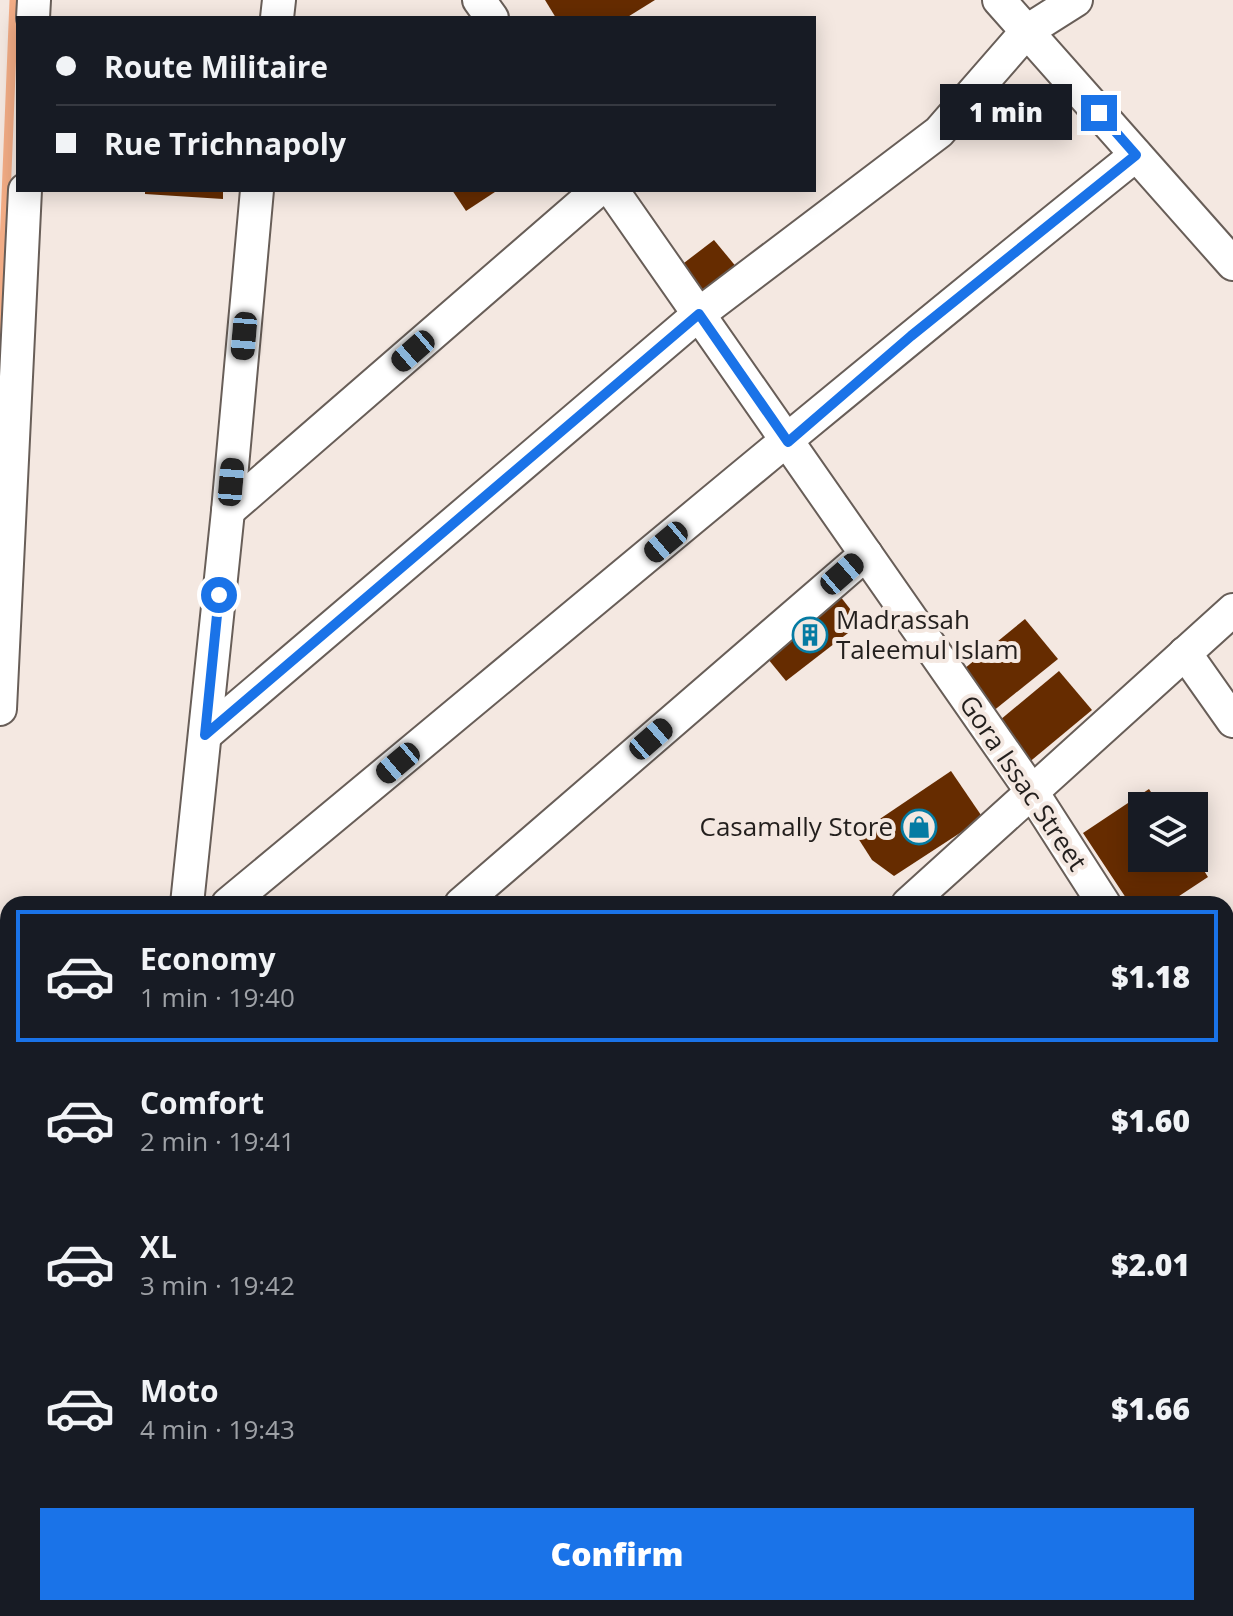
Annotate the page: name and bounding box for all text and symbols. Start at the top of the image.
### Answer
text: Route Militaire [104,46,328,87]
callout: 1 min [939,85,1071,141]
text: 1 min [969,94,1043,130]
route end [1081,95,1117,131]
text: Rue Trichnapoly [104,123,346,164]
car [230,311,258,361]
car [387,326,439,376]
car [217,457,245,507]
car [640,517,692,567]
car [816,549,868,599]
route start [201,577,237,613]
place label: Madrassah Taleemul Islam [836,601,1019,667]
building icon: Madrassah Taleemul Islam [791,616,829,654]
street label: Gora Issac Street [952,688,1096,877]
car [625,714,677,764]
car [372,738,424,788]
map controls [1128,792,1208,872]
button: layers [1128,792,1208,872]
place label: Casamally Store [700,808,893,844]
shop icon: Casamally Store [900,808,938,846]
text: Economy [140,938,276,979]
icon: car [44,940,116,1012]
text: $1.18 [1111,956,1190,997]
text: 1 min · 19:40 [140,979,295,1015]
text: Comfort [140,1082,264,1123]
icon: car [44,1084,116,1156]
text: $1.60 [1111,1100,1190,1141]
text: 2 min · 19:41 [140,1123,295,1159]
text: XL [140,1226,177,1267]
icon: car [44,1228,116,1300]
text: $2.01 [1111,1244,1190,1285]
text: 3 min · 19:42 [140,1267,295,1303]
text: Moto [140,1370,218,1411]
icon: car [44,1372,116,1444]
text: $1.66 [1111,1388,1190,1429]
text: 4 min · 19:43 [140,1411,295,1447]
button: Confirm [40,1508,1194,1600]

